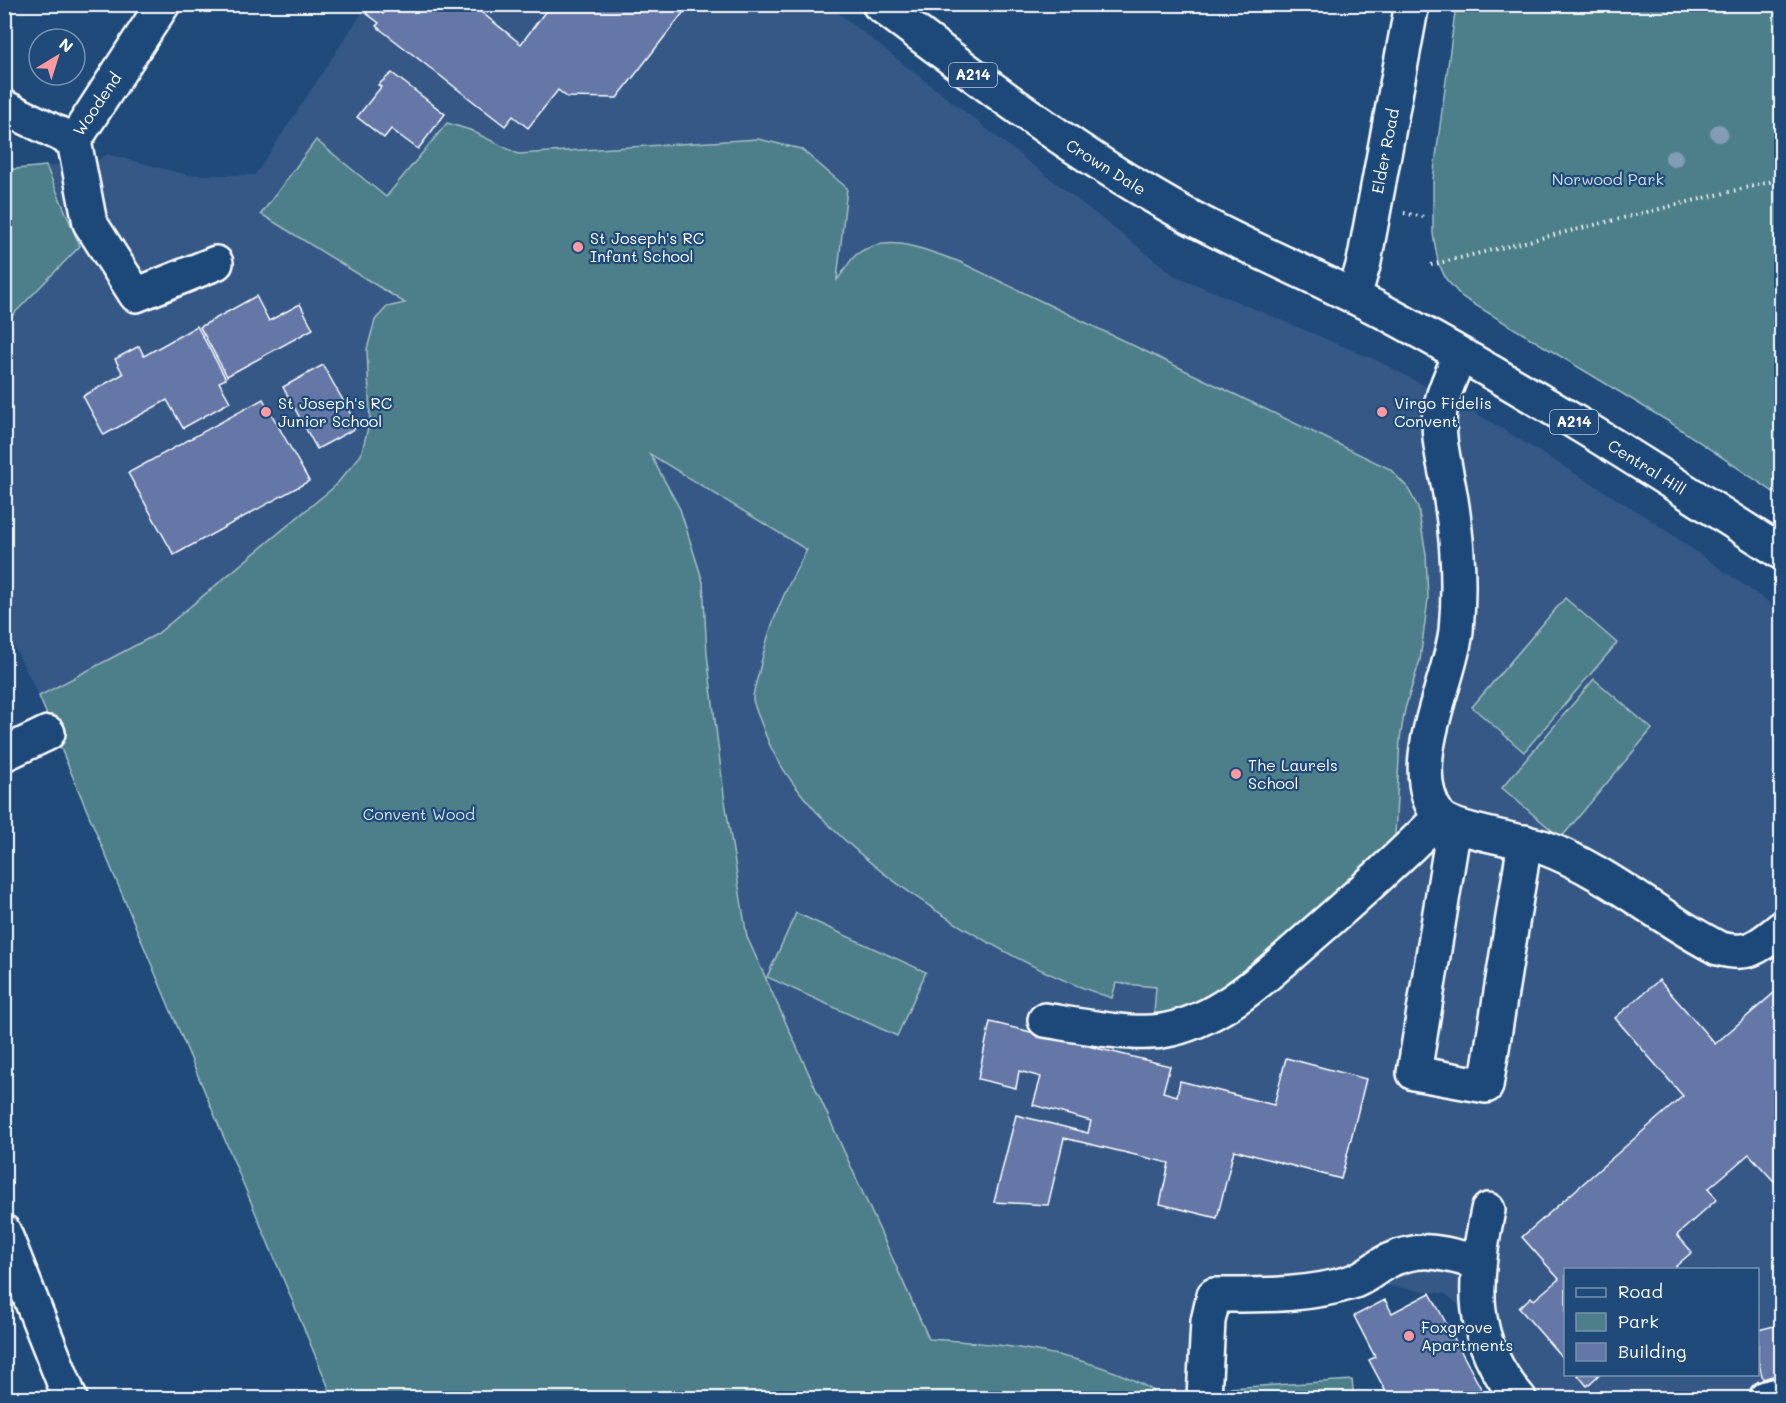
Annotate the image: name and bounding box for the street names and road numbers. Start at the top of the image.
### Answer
road number: A214 [949,63,997,87]
street label: Woodend [68,68,125,139]
street label: Elder Road [1366,107,1403,195]
street label: Crown Dale [1062,134,1150,199]
road number: A214 [1550,410,1598,434]
street label: Central Hill [1604,434,1690,499]

